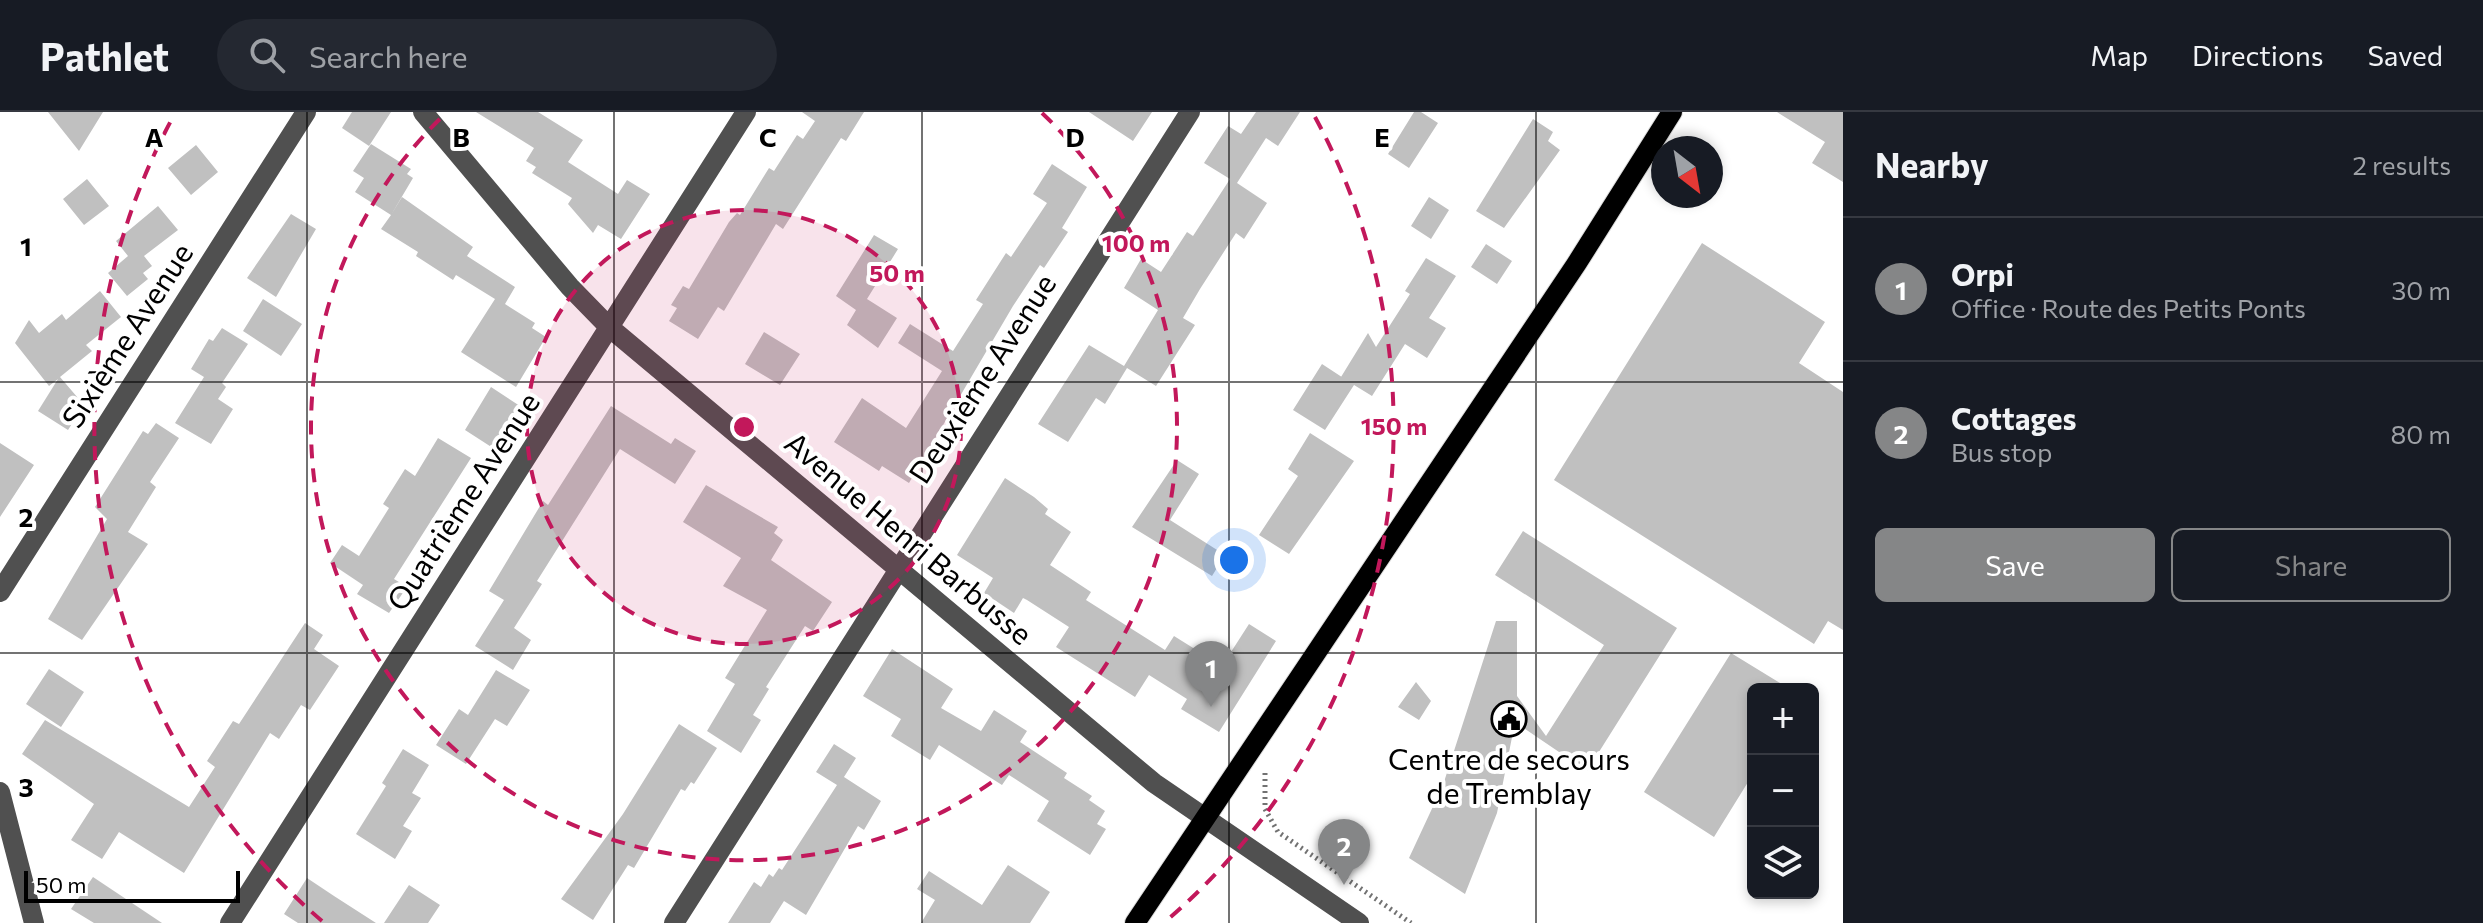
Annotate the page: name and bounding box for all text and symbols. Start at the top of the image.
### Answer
search box [217,19,777,91]
text: Pathlet [40,32,169,79]
icon: search [245,33,289,77]
text: Search here [309,37,468,74]
text: Map [2090,38,2148,72]
text: Directions [2192,38,2323,72]
text: Saved [2367,38,2443,72]
text: A [145,121,164,152]
text: B [452,121,470,152]
text: C [759,121,777,152]
text: D [1065,121,1085,152]
text: E [1374,121,1390,152]
north arrow [1651,136,1723,208]
text: Nearby [1875,143,1989,185]
text: 2 results [2353,149,2451,180]
text: 100 m [1102,228,1170,257]
text: 1 [20,230,32,261]
street label: Sixième Avenue [53,235,199,434]
text: Orpi [1951,255,2014,292]
text: 50 m [869,258,925,287]
street label: Deuxième Avenue [900,266,1062,489]
text: 1 [1895,274,1907,305]
text: 30 m [2392,274,2451,305]
text: Office · Route des Petits Ponts [1951,292,2306,323]
street label: Quatrième Avenue [378,385,546,617]
text: Cottages [1951,399,2076,436]
text: 150 m [1361,411,1427,440]
centre of rings [730,413,758,441]
text: 2 [1894,418,1908,449]
text: 80 m [2391,418,2451,449]
street label: Avenue Henri Barbusse [778,423,1041,651]
text: Bus stop [1951,436,2052,467]
text: 2 [19,501,33,532]
button: Save [1875,528,2155,602]
button: Share [2171,528,2451,602]
your location [1214,540,1254,580]
pin: 1 [1185,641,1237,707]
map controls [1747,683,1819,899]
button: + [1747,683,1819,755]
public building icon: Centre de secours de Tremblay [1490,700,1528,738]
place label: Centre de secours de Tremblay [1388,739,1630,810]
button: − [1747,755,1819,827]
text: 3 [18,771,34,802]
pin: 2 [1318,819,1370,885]
button: layers [1747,827,1819,899]
scale bar [24,867,240,903]
text: 50 m [36,871,86,898]

